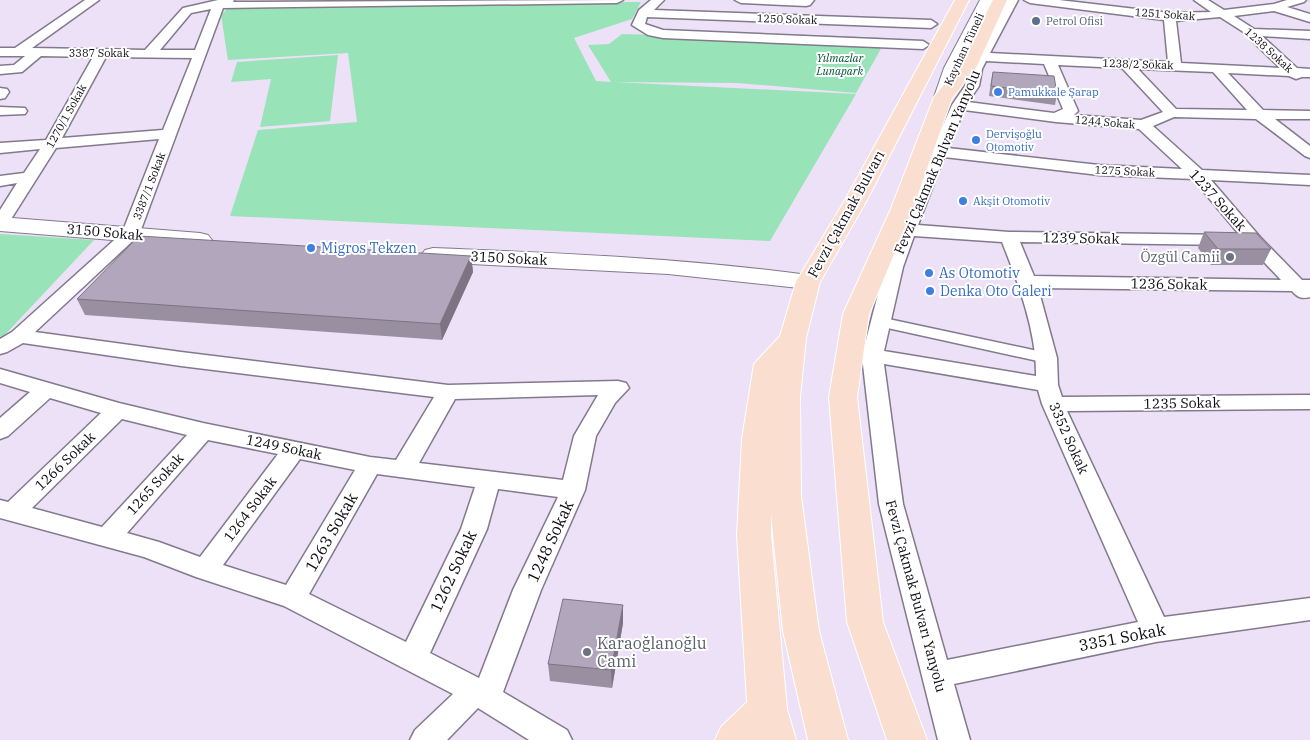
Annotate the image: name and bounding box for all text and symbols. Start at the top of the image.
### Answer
street label: 1251 Sokak [1134,5,1196,23]
street label: Kayıhan Tüneli [941,10,987,88]
street label: 1250 Sokak [757,11,818,27]
place label: Petrol Ofisi [1046,14,1104,28]
marker: Petrol Ofisi [1030,15,1042,27]
street label: 1238 Sokak [1242,25,1297,76]
street label: 3387 Sokak [69,46,130,60]
park label: Yılmazlar Lunapark [816,51,864,78]
street label: 1238/2 Sokak [1102,56,1174,72]
street label: Fevzi Çakmak Bulvarı Yanyolu [890,67,984,257]
street label: 1270/1 Sokak [43,81,90,150]
place label: Pamukkale Şarap [1008,85,1099,99]
marker: Pamukkale Şarap [992,86,1004,98]
street label: 1244 Sokak [1074,112,1136,132]
place label: Dervişoğlu Otomotiv [986,127,1042,154]
marker: Dervişoğlu Otomotiv [970,134,982,146]
street label: Fevzi Çakmak Bulvarı [804,147,888,281]
street label: 3387/1 Sokak [130,150,168,222]
street label: 1275 Sokak [1094,162,1156,180]
street label: 1237 Sokak [1186,165,1251,235]
place label: Akşit Otomotiv [973,194,1050,208]
marker: Akşit Otomotiv [957,195,969,207]
street label: 3150 Sokak [66,220,145,244]
street label: 1239 Sokak [1042,228,1120,248]
place label: Migros Tekzen [321,239,417,257]
marker: Migros Tekzen [305,242,317,254]
street label: 3150 Sokak [470,247,549,269]
place label: Özgül Camii [1140,248,1220,266]
marker: Özgül Camii [1224,251,1236,263]
place label: As Otomotiv [939,264,1020,282]
marker: As Otomotiv [923,267,935,279]
street label: 1236 Sokak [1130,274,1208,294]
place label: Denka Oto Galeri [940,282,1052,300]
marker: Denka Oto Galeri [924,285,936,297]
street label: 1235 Sokak [1143,393,1221,413]
street label: 3352 Sokak [1045,399,1093,478]
street label: 1266 Sokak [31,427,100,494]
street label: 1249 Sokak [244,430,324,464]
street label: 1265 Sokak [123,449,188,519]
street label: 1264 Sokak [220,472,281,545]
street label: 1263 Sokak [300,488,362,575]
street label: 1248 Sokak [522,496,578,585]
street label: Fevzi Çakmak Bulvarı Yanyolu [882,498,950,694]
street label: 1262 Sokak [425,526,481,615]
street label: 3351 Sokak [1077,619,1168,655]
place label: Karaoğlanoğlu Cami [597,633,707,671]
marker: Karaoğlanoğlu Cami [581,646,593,658]

